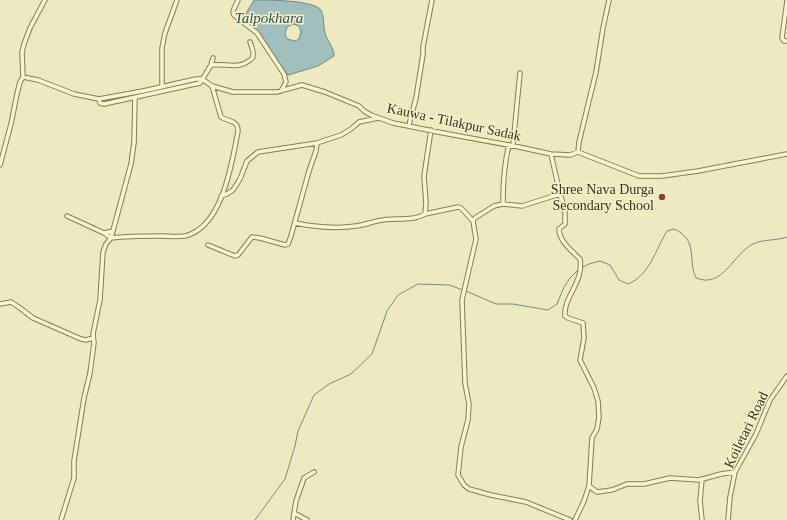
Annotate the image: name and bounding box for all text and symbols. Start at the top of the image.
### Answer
water label: Talpokhara [235,10,303,26]
street label: Kauwa - Tilakpur Sadak [386,100,522,144]
place label: Shree Nava Durga Secondary School [551,182,655,213]
marker: Shree Nava Durga Secondary School [657,192,667,202]
street label: Koiletari Road [721,389,771,471]

